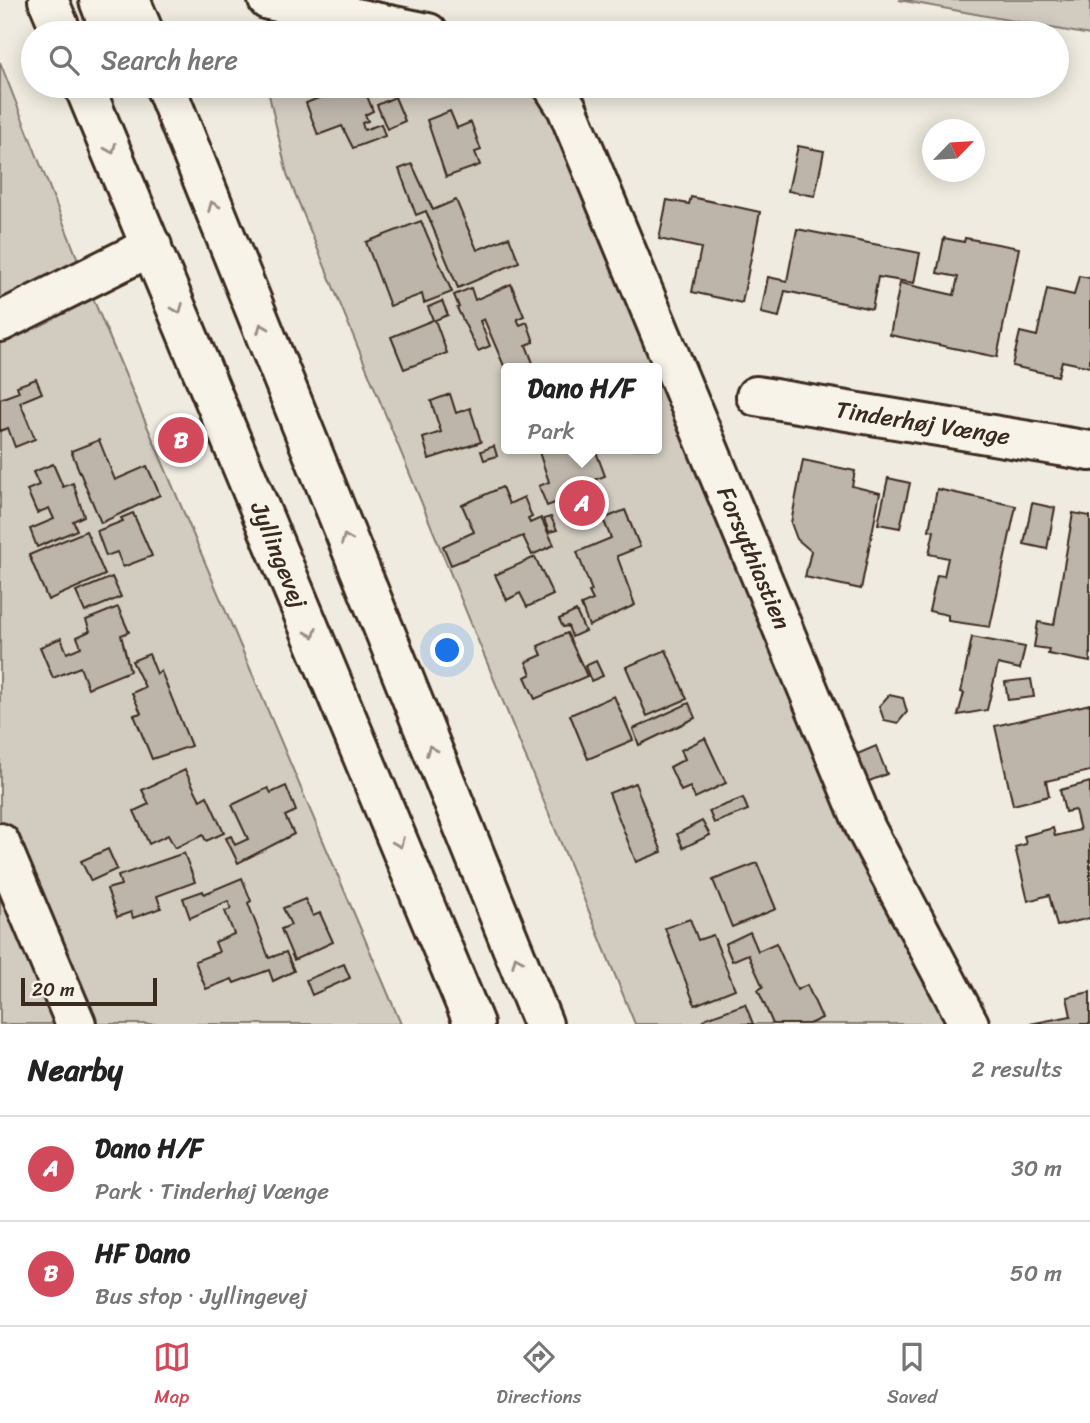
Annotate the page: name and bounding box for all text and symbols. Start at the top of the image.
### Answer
search box [21,21,1069,98]
text: Search here [101,37,238,83]
icon: search [45,41,83,79]
north arrow [922,119,985,182]
one-way arrow [102,142,116,154]
one-way arrow [208,201,222,213]
one-way arrow [169,303,183,315]
one-way arrow [256,323,270,335]
popup [501,363,662,454]
text: Dano H/F [527,365,636,411]
street label: Tinderhøj Vænge [833,388,1013,458]
text: Park [527,411,575,452]
pin: B [158,414,204,466]
pin: A [559,477,605,529]
street label: Forsythiastien [705,480,803,636]
street label: Jyllingevej [238,494,320,615]
one-way arrow [341,534,355,546]
one-way arrow [303,626,317,638]
your location [430,633,464,667]
one-way arrow [425,745,439,757]
one-way arrow [390,836,404,848]
one-way arrow [511,956,525,968]
text: 20 m [32,973,75,1006]
scale bar [21,975,158,1007]
text: Nearby [28,1043,123,1097]
text: 2 results [971,1049,1062,1090]
text: Dano H/F [95,1125,203,1171]
text: A [43,1148,59,1189]
text: 30 m [1011,1148,1062,1189]
text: Park · Tinderhøj Vænge [95,1171,329,1212]
text: HF Dano [95,1230,190,1276]
text: B [44,1253,58,1294]
text: 50 m [1010,1253,1062,1294]
text: Bus stop · Jyllingevej [95,1276,307,1317]
tab: Map [153,1338,191,1413]
tab: Directions [496,1338,582,1413]
tab: Saved [887,1338,937,1413]

